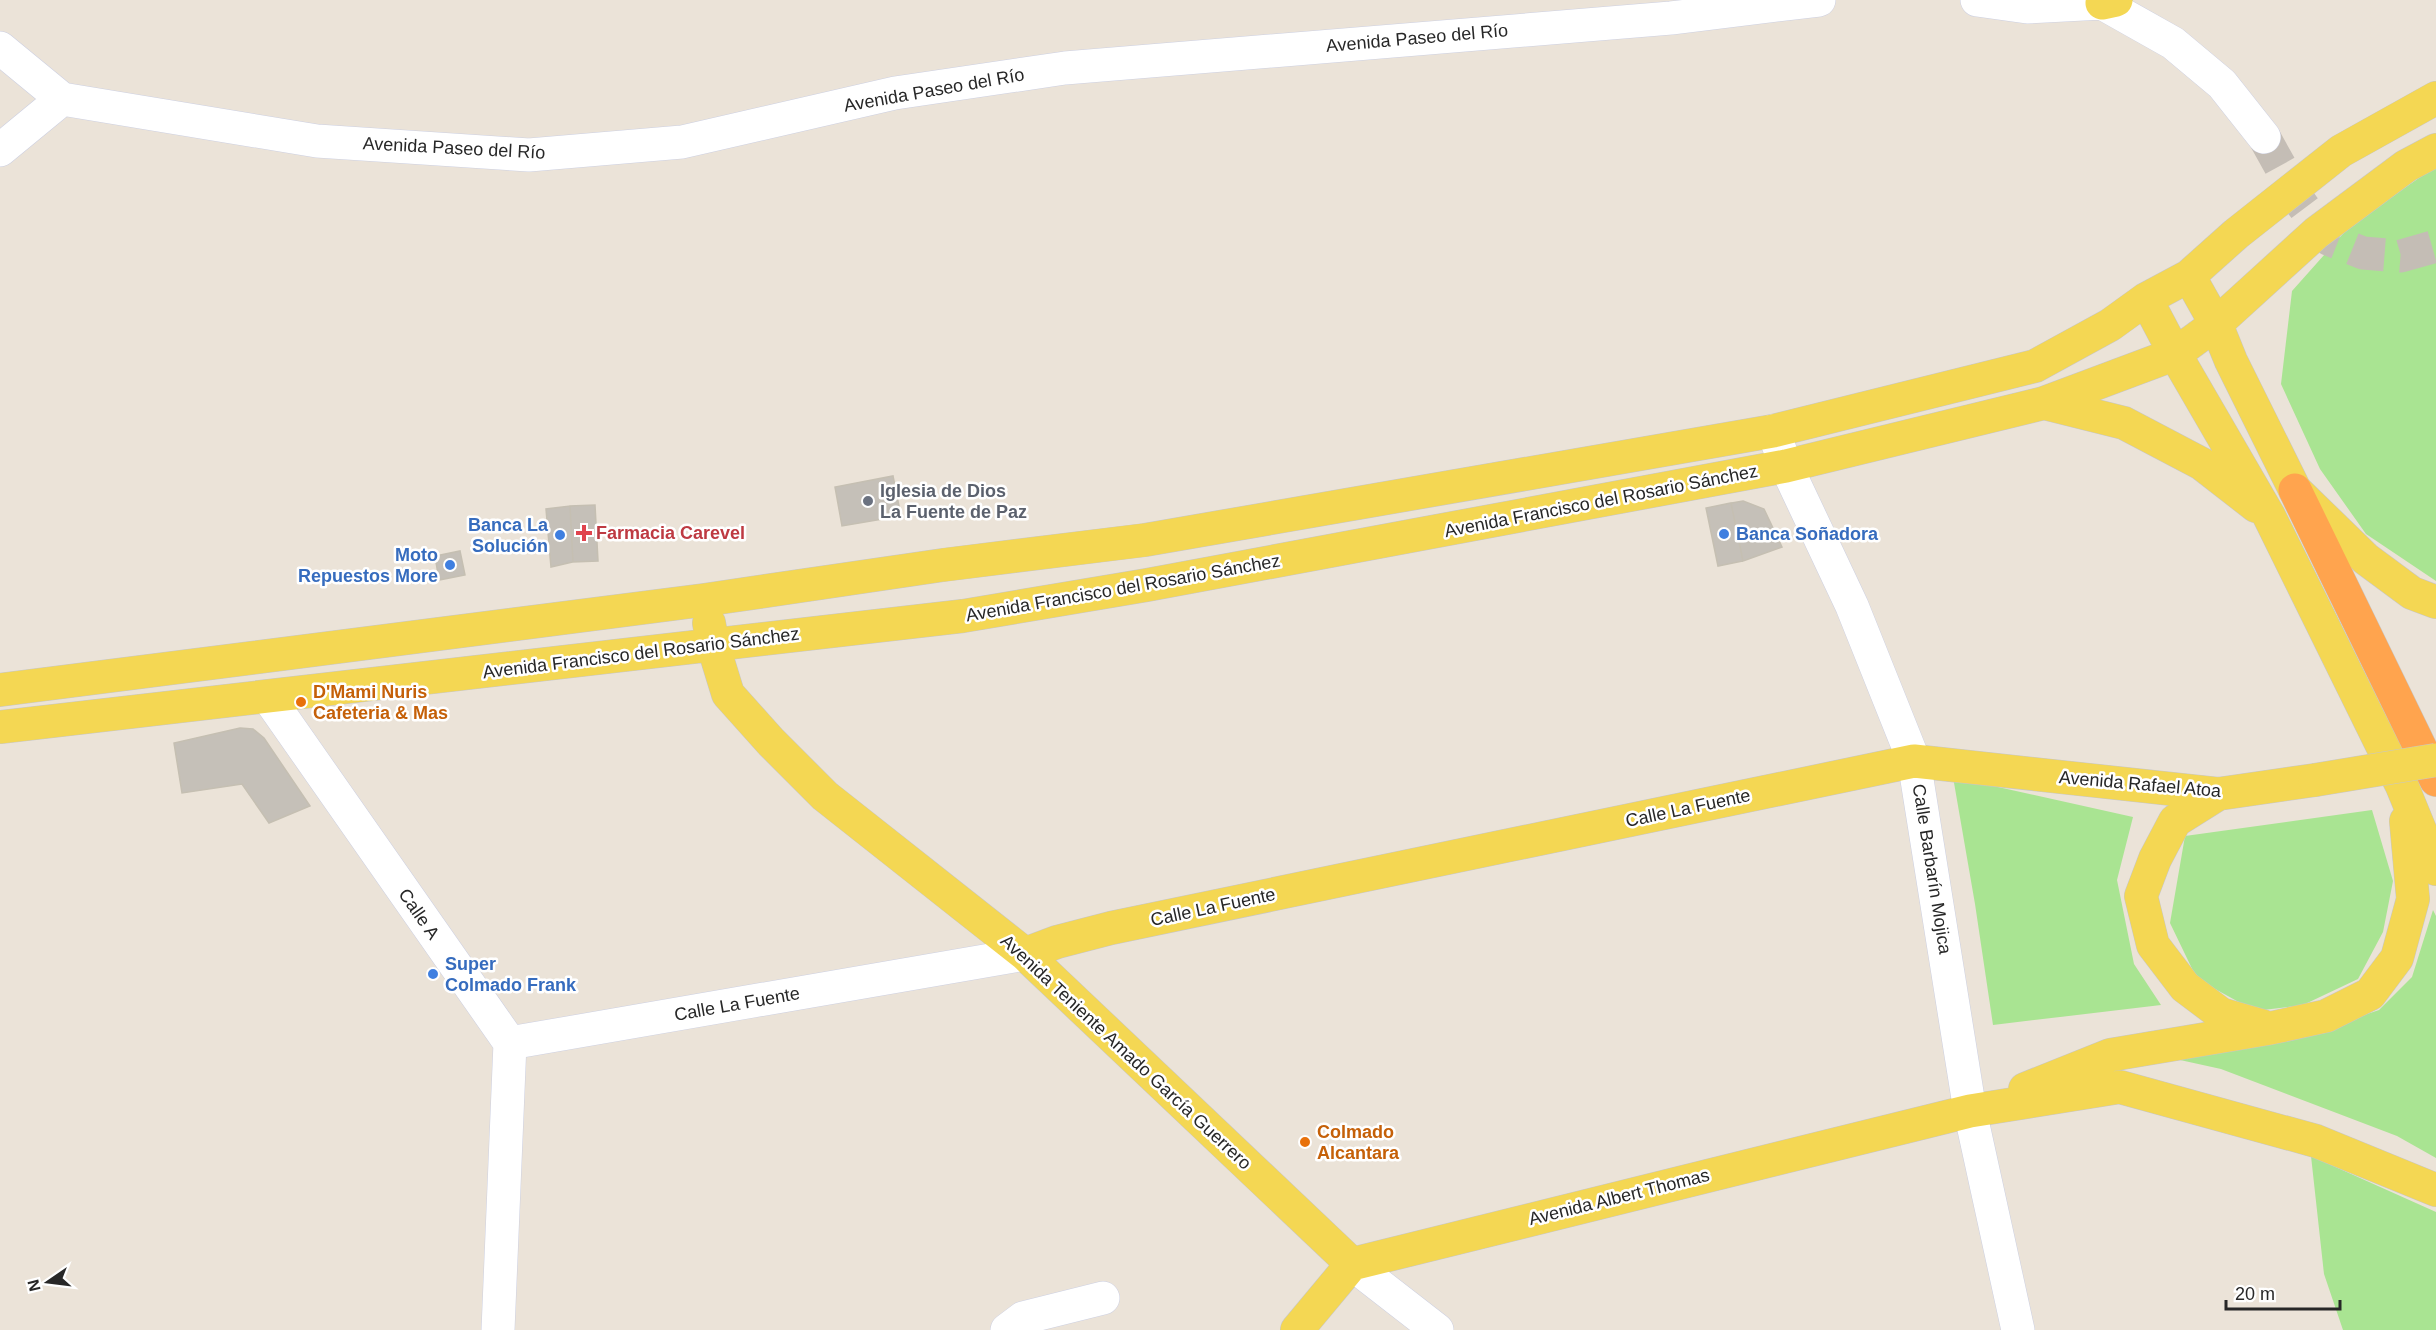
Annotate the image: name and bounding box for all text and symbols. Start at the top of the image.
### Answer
street label: Avenida Paseo del Río [1325,20,1509,56]
street label: Avenida Paseo del Río [842,64,1026,116]
street label: Avenida Paseo del Río [362,133,546,163]
street label: Avenida Francisco del Rosario Sánchez [1443,461,1759,541]
place label: Iglesia de Dios La Fuente de Paz [880,481,1027,522]
marker: Iglesia de Dios La Fuente de Paz [861,494,875,508]
place label: Banca La Solución [468,515,549,556]
place label: Farmacia Carevel [596,523,745,543]
place label: Banca Soñadora [1736,524,1879,544]
marker: Farmacia Carevel [577,526,591,540]
marker: Banca Soñadora [1717,527,1731,541]
marker: Banca La Solución [553,528,567,542]
place label: Moto Repuestos More [298,545,438,586]
street label: Avenida Francisco del Rosario Sánchez [964,550,1282,626]
marker: Moto Repuestos More [443,558,457,572]
street label: Avenida Francisco del Rosario Sánchez [482,624,800,682]
place label: D'Mami Nuris Cafeteria & Mas [313,682,448,723]
marker: D'Mami Nuris Cafeteria & Mas [294,695,308,709]
street label: Avenida Rafael Atoa [2058,767,2223,801]
street label: Calle Barbarín Mojica [1909,782,1955,957]
street label: Calle La Fuente [1624,785,1752,831]
street label: Calle La Fuente [1149,884,1277,930]
street label: Calle A [394,885,444,943]
street label: Avenida Teniente Amado García Guerrero [997,931,1255,1173]
place label: Super Colmado Frank [445,954,577,995]
marker: Super Colmado Frank [426,967,440,981]
street label: Calle La Fuente [673,983,801,1025]
place label: Colmado Alcantara [1317,1122,1400,1163]
marker: Colmado Alcantara [1298,1135,1312,1149]
street label: Avenida Albert Thomas [1527,1165,1711,1229]
north arrow [18,1252,78,1312]
scale bar [2226,1273,2340,1311]
text: N [24,1278,44,1293]
text: 20 m [2235,1284,2275,1304]

